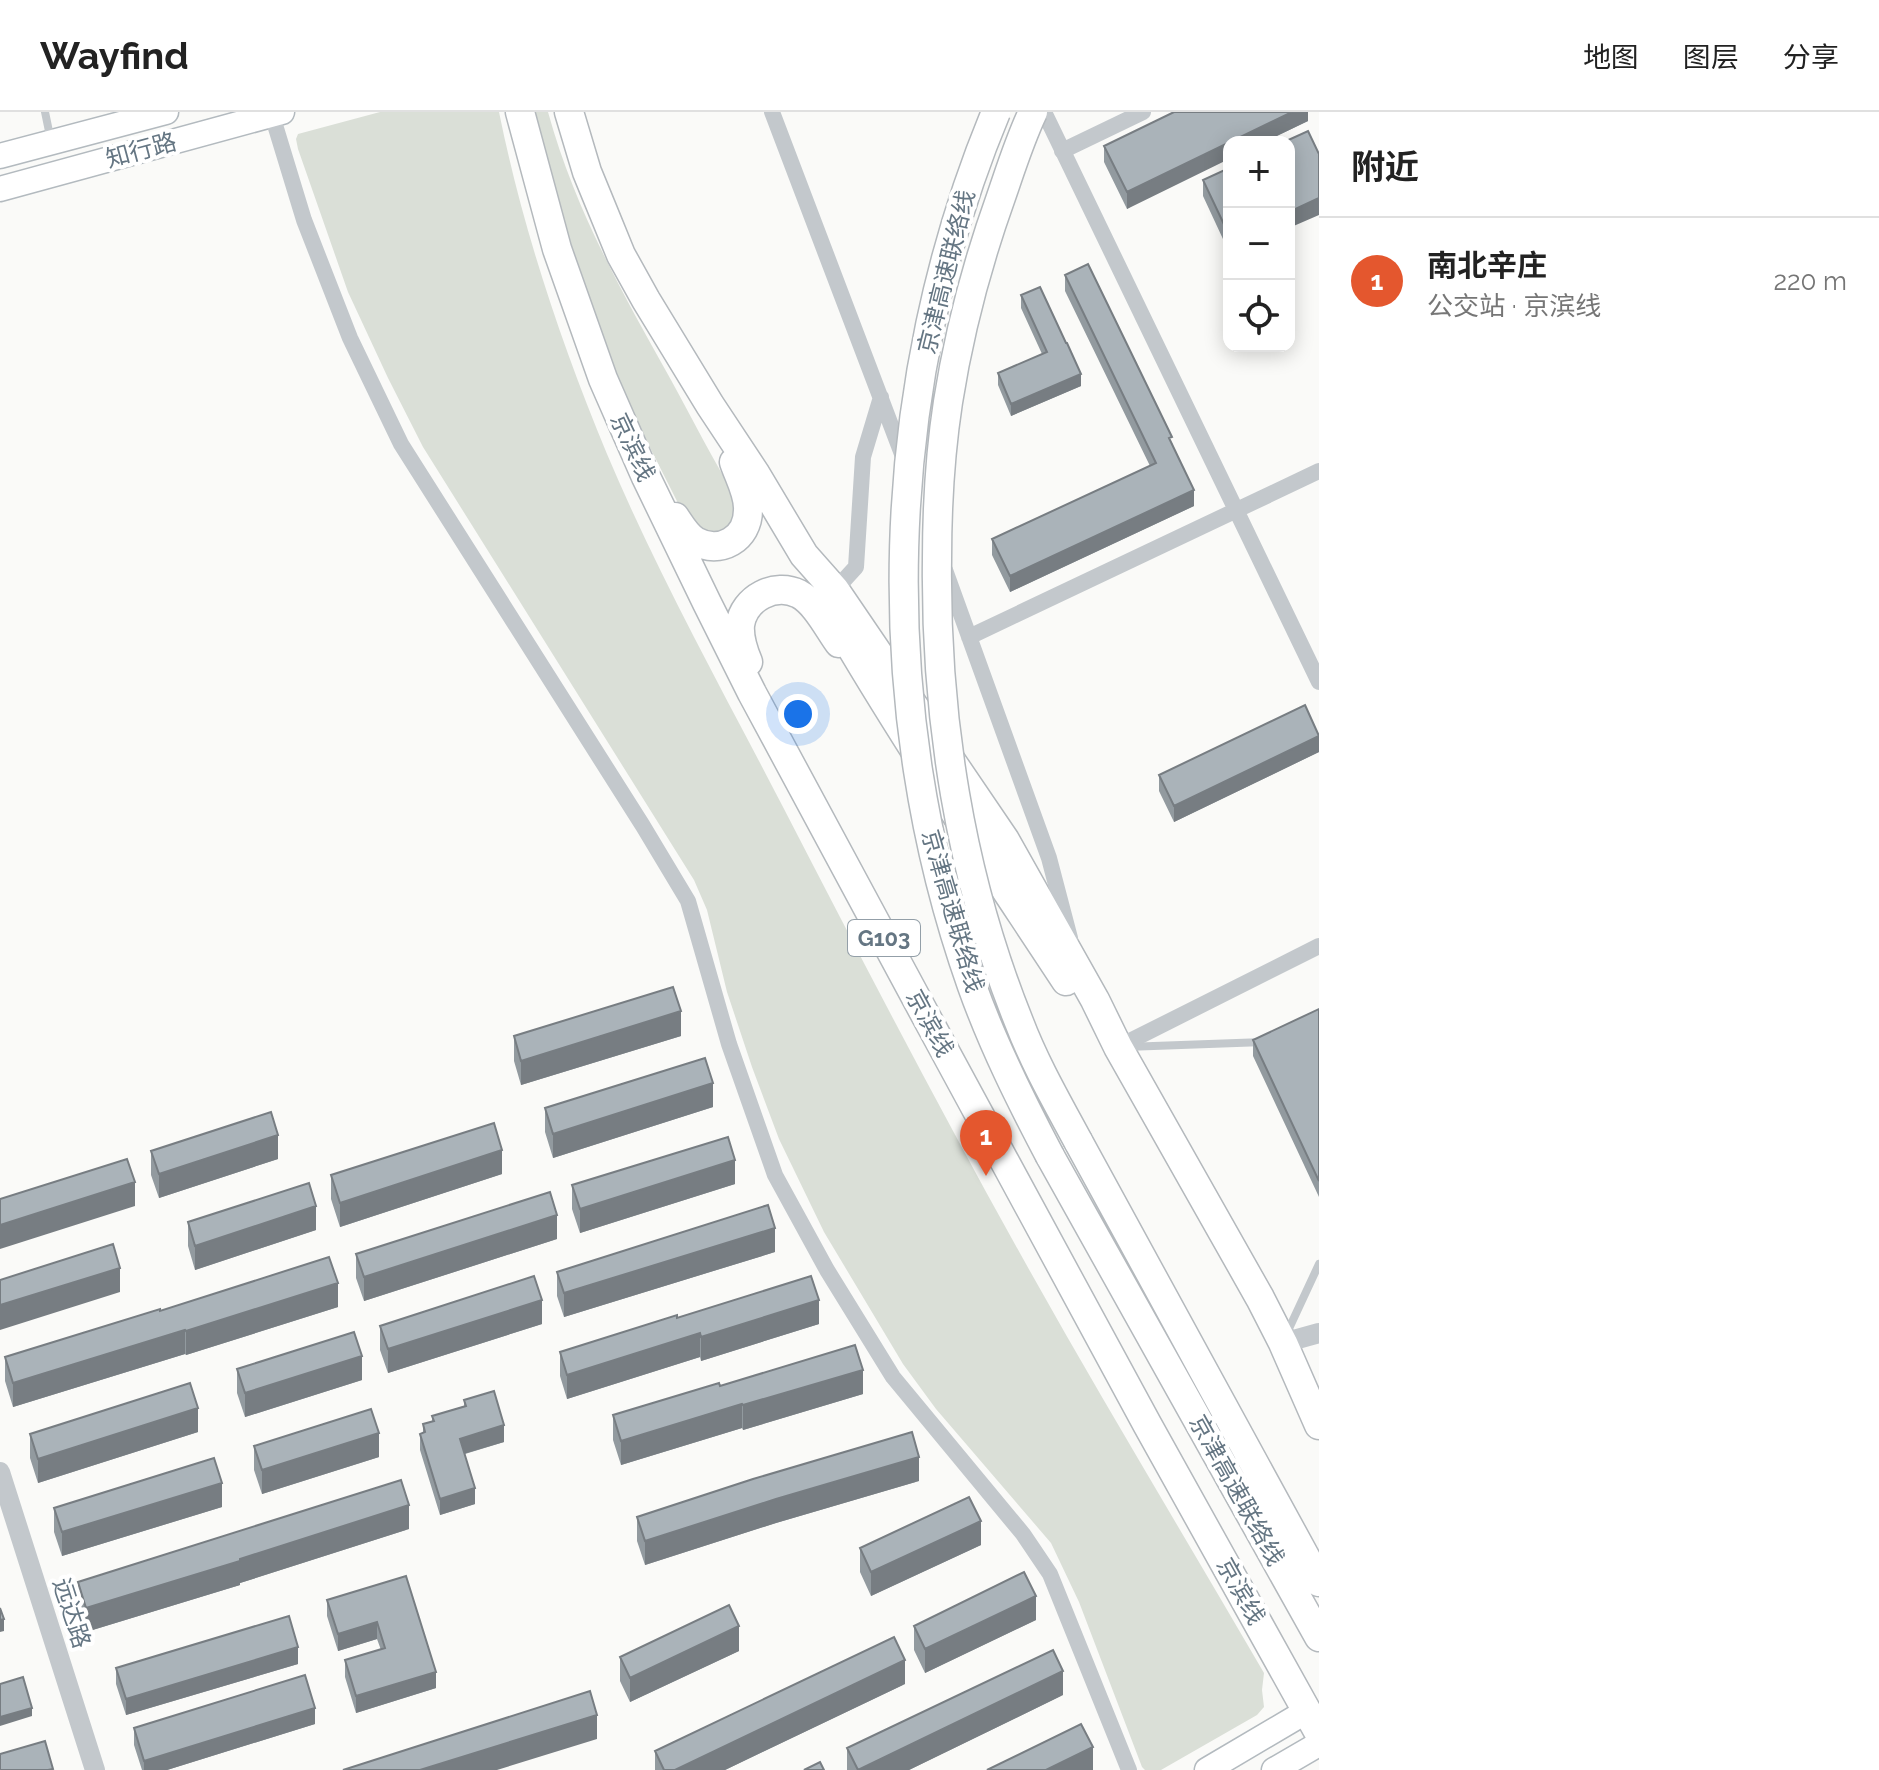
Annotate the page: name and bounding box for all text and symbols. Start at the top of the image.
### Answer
text: Wayfind [40,33,189,78]
text: 地图 [1583,41,1639,74]
text: 图层 [1683,41,1739,74]
text: 分享 [1783,41,1839,74]
street label: 知行路 [102,127,180,173]
map controls [1223,136,1295,352]
button: + [1223,136,1295,208]
text: 附近 [1351,147,1419,187]
street label: 京津高速联络线 [912,187,980,357]
button: − [1223,208,1295,280]
text: 南北辛庄 [1427,248,1547,283]
text: 1 [1371,266,1383,296]
text: 220 m [1773,266,1847,296]
button: locate [1223,280,1295,352]
text: 公交站 · 京滨线 [1427,291,1601,321]
street label: 京滨线 [605,408,661,486]
your location [778,694,818,734]
street label: 京津高速联络线 [916,826,990,996]
road number: G103 [848,920,920,956]
street label: 京滨线 [900,984,960,1062]
pin: 1 [960,1110,1012,1176]
street label: 京津高速联络线 [1184,1410,1290,1570]
street label: 京滨线 [1211,1552,1271,1630]
street label: 远达路 [47,1574,97,1652]

